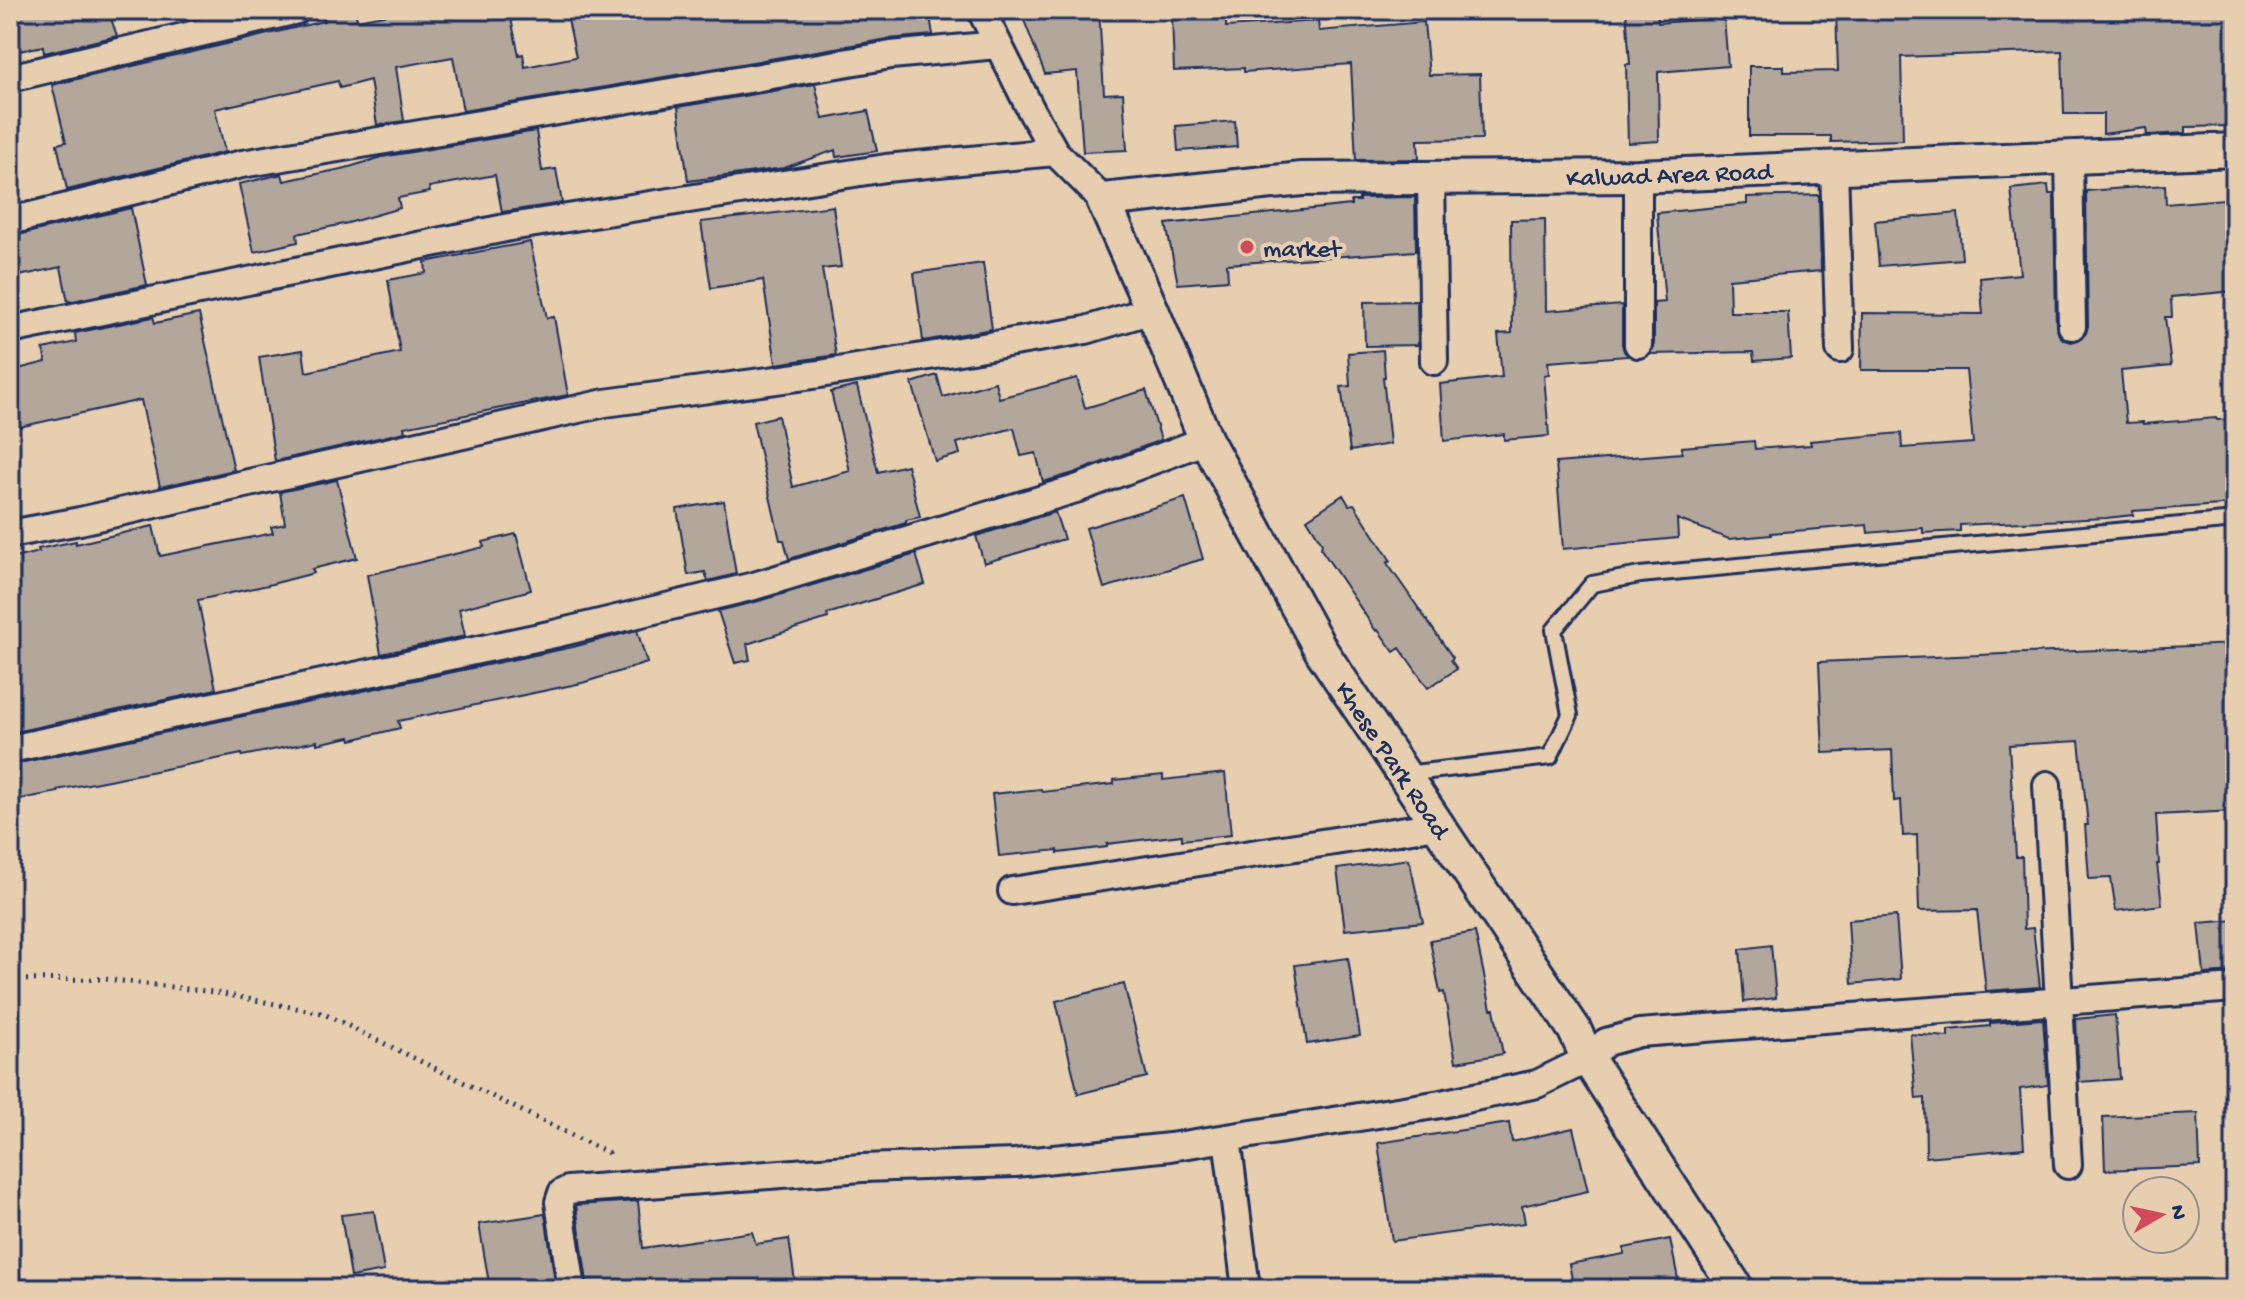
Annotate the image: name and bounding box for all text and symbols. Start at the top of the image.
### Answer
street label: Kalwad Area Road [1566,158,1774,197]
place label: market [1263,236,1343,267]
marker: market [1238,238,1256,256]
street label: Khese Park Road [1326,677,1455,848]
north arrow [2121,1175,2201,1255]
text: N [2163,1203,2191,1222]

